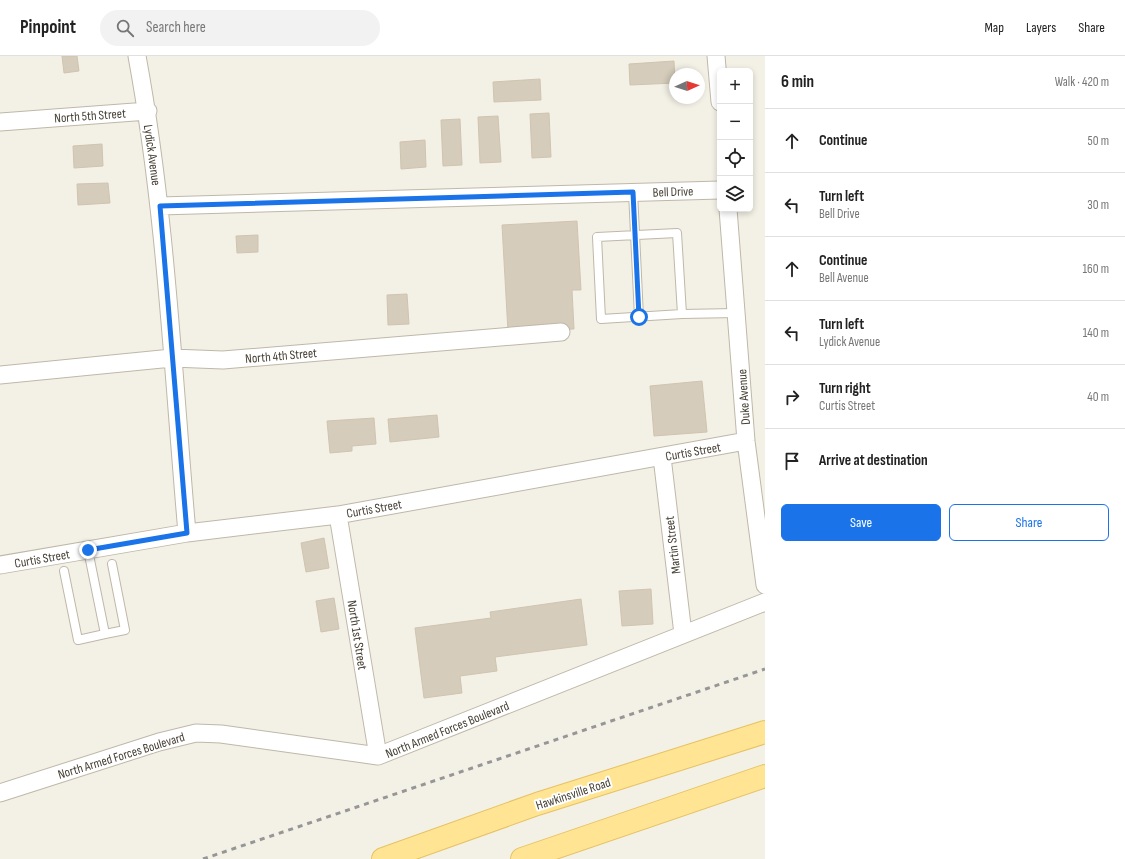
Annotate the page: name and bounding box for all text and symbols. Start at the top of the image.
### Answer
search box [100,10,380,46]
text: Pinpoint [20,16,76,39]
icon: search [114,17,136,39]
text: Search here [146,18,206,37]
text: Map [984,19,1004,36]
text: Layers [1026,19,1056,36]
text: Share [1078,19,1105,36]
north arrow [669,68,705,104]
map controls [717,68,753,212]
button: + [717,68,753,104]
text: 6 min [781,72,814,92]
text: Walk · 420 m [1055,74,1109,90]
button: − [717,104,753,140]
street label: North 5th Street [54,106,126,126]
street label: Lydick Avenue [140,124,164,187]
icon: ahead [781,130,803,152]
text: Continue [819,131,868,150]
text: 50 m [1088,133,1109,149]
button: locate [717,140,753,176]
button: layers [717,176,753,212]
street label: Bell Drive [652,183,694,201]
text: Turn left [819,187,864,206]
icon: left [781,194,803,216]
text: 30 m [1087,197,1109,213]
text: Bell Drive [819,206,860,222]
text: Continue [819,251,868,270]
icon: ahead [781,258,803,280]
text: 160 m [1083,261,1109,277]
text: Bell Avenue [819,270,869,286]
route start [630,308,648,326]
text: Turn left [819,315,864,334]
icon: left [781,322,803,344]
text: 140 m [1083,325,1109,341]
text: Lydick Avenue [819,334,880,350]
street label: North 4th Street [245,345,318,367]
street label: Duke Avenue [734,369,754,425]
text: Turn right [819,379,871,398]
icon: right [781,386,803,408]
text: 40 m [1087,389,1109,405]
text: Curtis Street [819,398,875,414]
street label: Curtis Street [664,439,722,465]
icon: arrive [781,450,803,472]
text: Arrive at destination [819,451,928,470]
street label: Curtis Street [345,496,403,522]
button: Save [781,504,941,541]
button: Share [949,504,1109,541]
street label: Martin Street [662,515,684,575]
route end [79,541,97,559]
street label: Curtis Street [13,546,71,572]
street label: North 1st Street [344,599,370,671]
street label: North Armed Forces Boulevard [383,698,511,762]
street label: North Armed Forces Boulevard [56,729,187,783]
street label: Hawkinsville Road [534,774,613,814]

